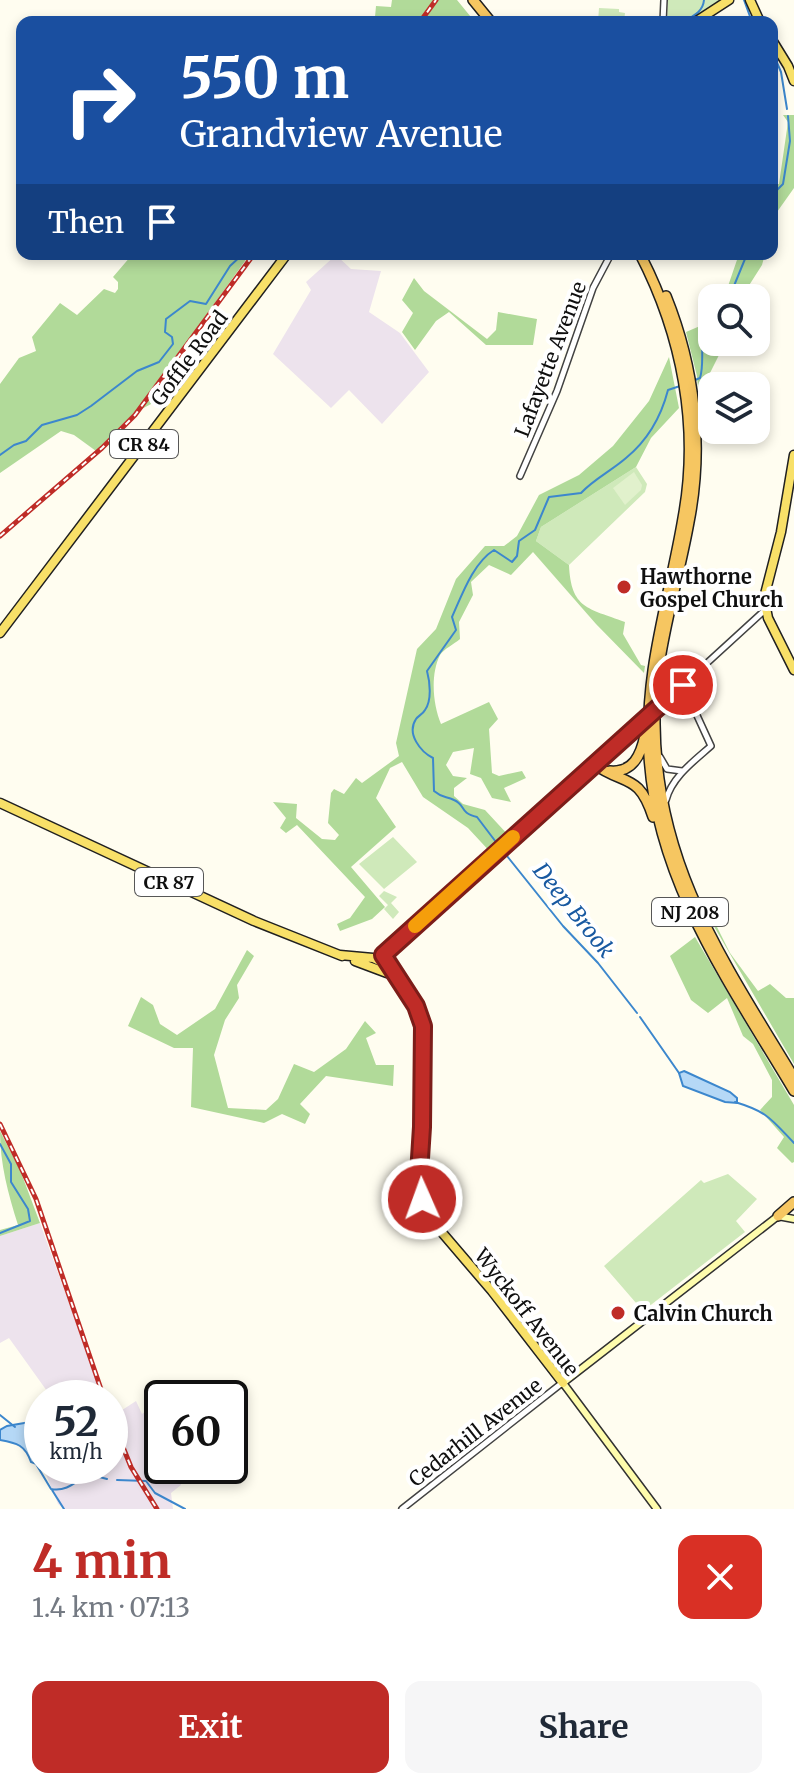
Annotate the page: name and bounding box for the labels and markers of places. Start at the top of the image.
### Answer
place label: Hawthorne Gospel Church [640,564,784,612]
marker: Hawthorne Gospel Church [615,578,633,596]
pin [649,651,717,719]
place label: Calvin Church [634,1301,773,1326]
marker: Calvin Church [609,1304,627,1322]

